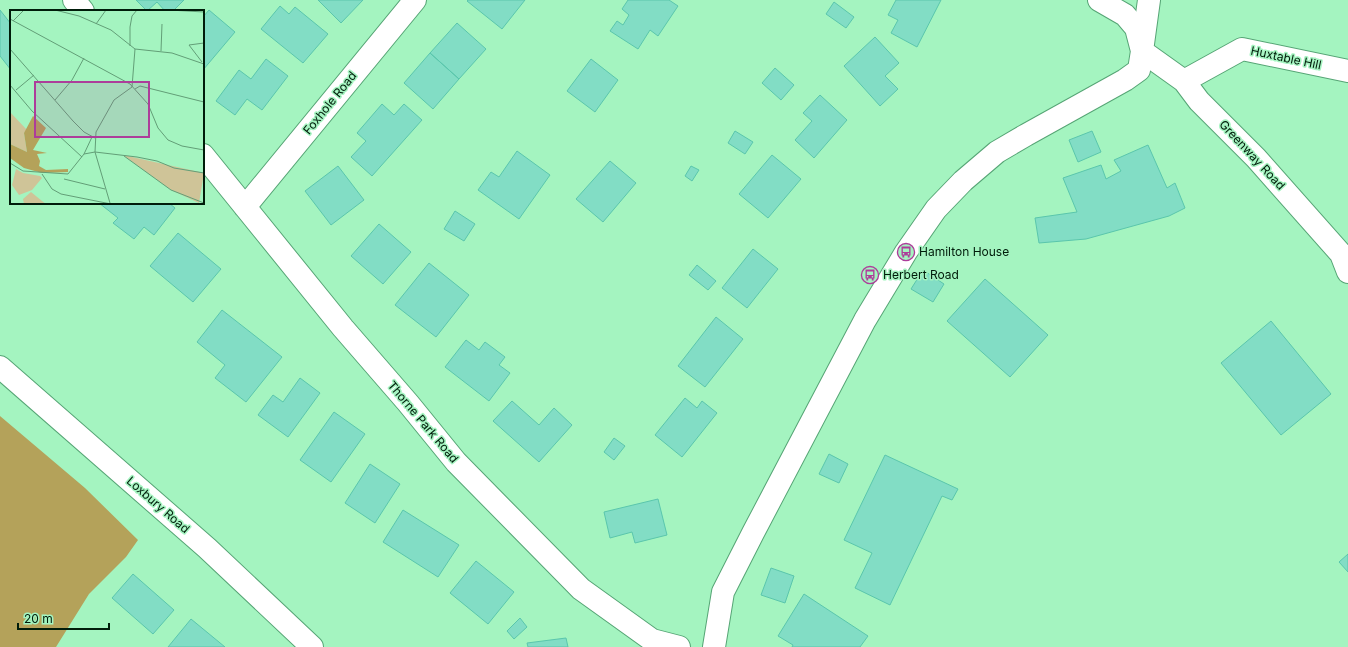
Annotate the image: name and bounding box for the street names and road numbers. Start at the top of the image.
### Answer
street label: Huxtable Hill [1249,43,1323,72]
street label: Foxhole Road [300,68,360,137]
street label: Greenway Road [1216,117,1288,193]
street label: Thorne Park Road [385,378,462,466]
street label: Loxbury Road [124,473,193,536]

